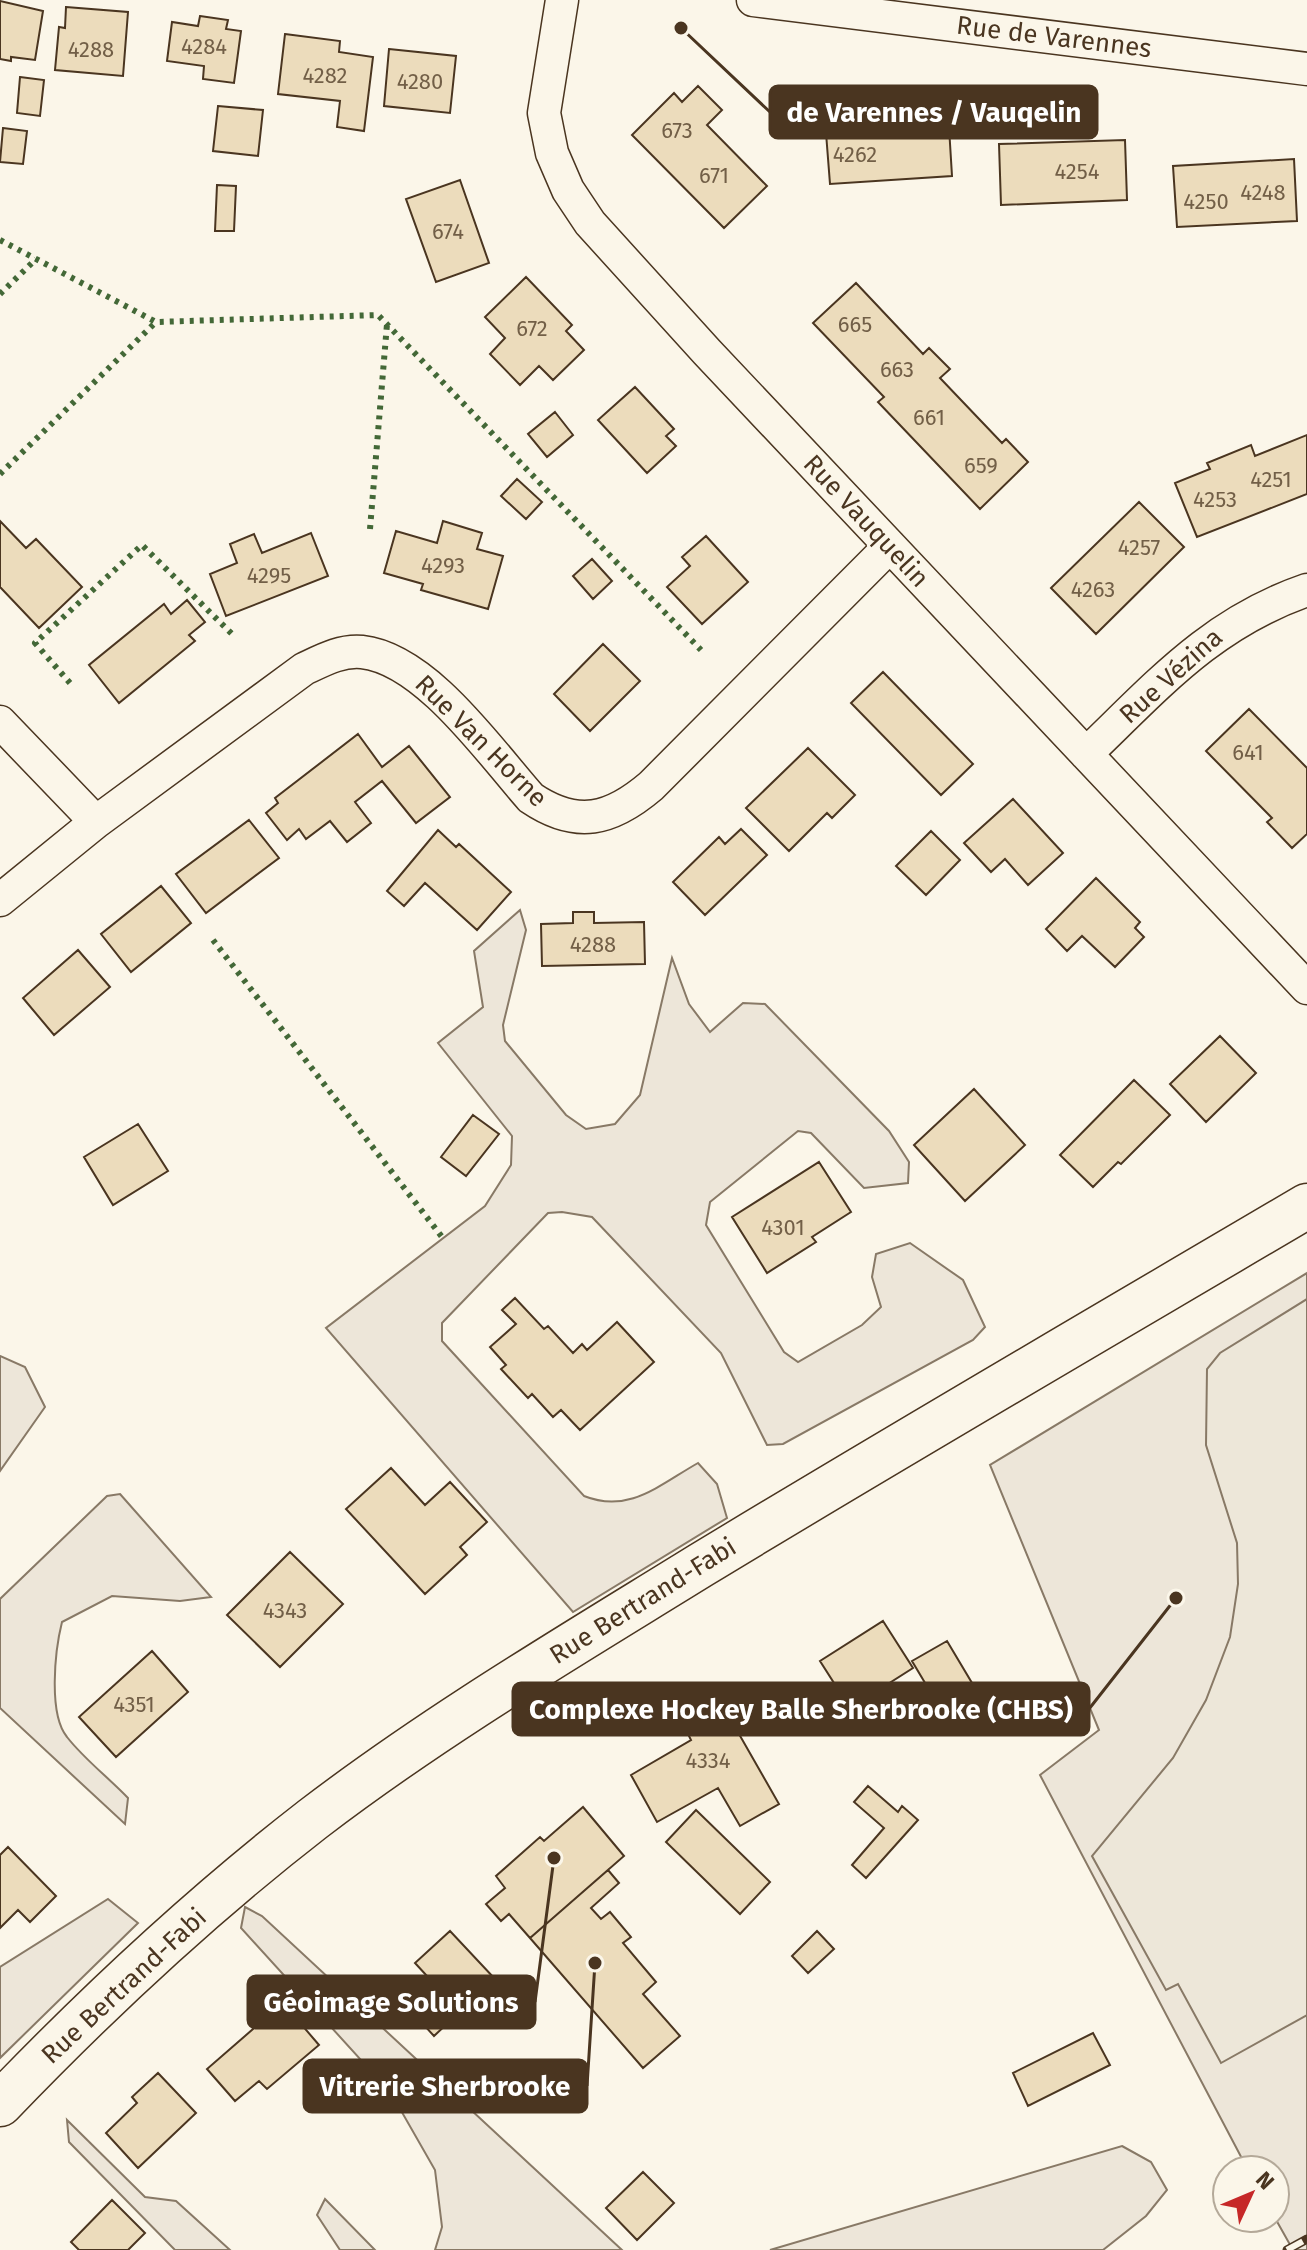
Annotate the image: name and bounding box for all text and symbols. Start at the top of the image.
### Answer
street label: Rue de Varennes [955,10,1153,64]
house number: 4284 [181,33,227,60]
house number: 4288 [68,36,114,63]
house number: 4282 [303,62,347,89]
house number: 4280 [397,68,443,95]
callout: de Varennes / Vauqelin [770,86,1097,138]
text: de Varennes / Vauqelin [787,96,1081,129]
house number: 673 [661,117,693,144]
house number: 4262 [833,141,877,168]
house number: 4254 [1055,158,1100,185]
house number: 671 [699,162,729,189]
house number: 4248 [1240,179,1286,206]
house number: 4250 [1183,188,1229,215]
house number: 674 [432,218,464,245]
house number: 665 [838,311,872,338]
house number: 672 [516,315,548,342]
house number: 663 [880,356,914,383]
house number: 661 [913,404,945,431]
street label: Rue Vauquelin [797,448,935,594]
house number: 659 [964,452,998,479]
house number: 4251 [1250,466,1292,493]
house number: 4253 [1193,486,1237,513]
house number: 4257 [1118,534,1160,561]
house number: 4293 [421,552,465,579]
house number: 4295 [247,562,291,589]
house number: 4263 [1071,576,1115,603]
street label: Rue Vézina [1113,622,1229,730]
street label: Rue Van Horne [409,669,553,813]
house number: 641 [1232,739,1264,766]
house number: 4288 [570,931,616,958]
house number: 4301 [761,1214,805,1241]
street label: Rue Bertrand-Fabi [544,1531,742,1671]
house number: 4343 [263,1597,307,1624]
callout: Complexe Hockey Balle Sherbrooke (CHBS) [513,1683,1089,1735]
house number: 4351 [113,1691,155,1718]
text: Complexe Hockey Balle Sherbrooke (CHBS) [529,1693,1073,1726]
house number: 4334 [686,1747,731,1774]
street label: Rue Bertrand-Fabi [35,1902,213,2070]
callout: Géoimage Solutions [248,1976,535,2028]
text: Géoimage Solutions [264,1986,518,2019]
callout: Vitrerie Sherbrooke [304,2060,587,2112]
text: Vitrerie Sherbrooke [319,2070,570,2103]
north arrow [1211,2154,1291,2234]
text: N [1250,2166,1280,2195]

